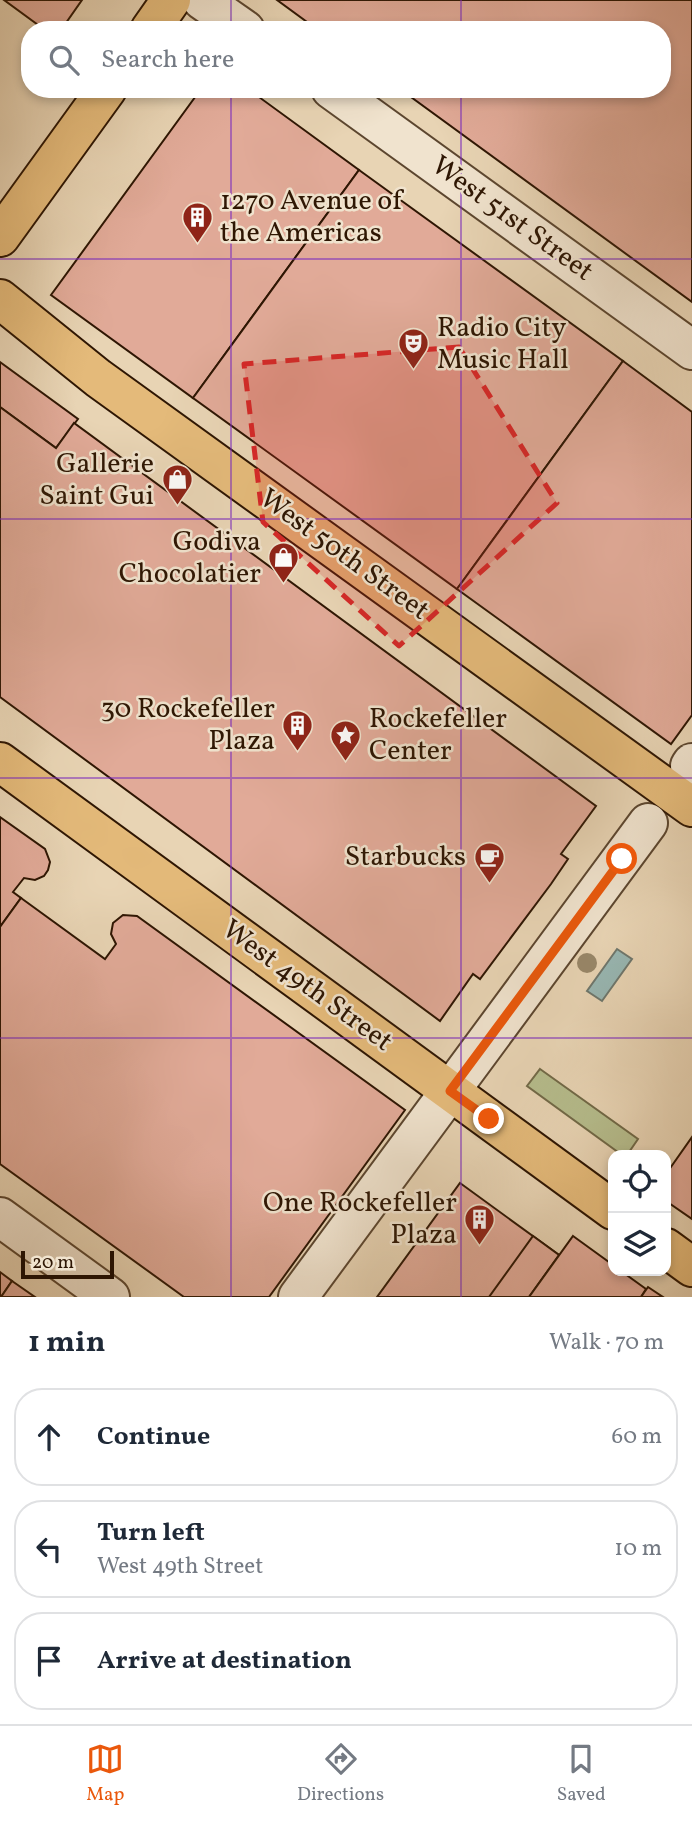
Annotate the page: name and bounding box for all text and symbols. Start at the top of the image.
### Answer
search box [21,21,671,98]
icon: search [45,41,83,79]
text: Search here [101,42,234,78]
street label: West 51st Street [423,147,601,291]
place label: 1270 Avenue of the Americas [220,182,404,253]
building icon: 1270 Avenue of the Americas [180,200,214,244]
place label: Radio City Music Hall [437,309,569,380]
theatre icon: Radio City Music Hall [397,327,431,371]
place label: Gallerie Saint Gui [39,445,154,516]
shop icon: Gallerie Saint Gui [160,463,194,507]
street label: West 50th Street [251,480,437,630]
place label: Godiva Chocolatier [119,523,261,594]
shop icon: Godiva Chocolatier [267,541,301,585]
place label: 30 Rockefeller Plaza [101,690,275,761]
place label: Rockefeller Center [369,700,507,771]
building icon: 30 Rockefeller Plaza [281,708,315,752]
place icon: Rockefeller Center [329,718,363,762]
place label: Starbucks [345,838,466,877]
cafe icon: Starbucks [472,840,506,884]
route start [606,843,637,874]
street label: West 49th Street [214,911,400,1061]
route end [473,1103,504,1134]
map controls [608,1150,671,1276]
button: locate [608,1150,671,1213]
place label: One Rockefeller Plaza [263,1184,457,1255]
building icon: One Rockefeller Plaza [463,1202,497,1246]
button: layers [608,1213,671,1276]
scale bar [21,1248,114,1280]
text: 20 m [32,1250,74,1276]
text: 1 min [28,1322,105,1364]
text: Walk · 70 m [549,1327,664,1359]
icon: ahead [30,1418,68,1456]
text: Continue [97,1419,210,1455]
text: 60 m [612,1421,662,1453]
text: Turn left [97,1515,205,1551]
icon: left [30,1530,68,1568]
text: 10 m [614,1533,662,1565]
text: West 49th Street [97,1551,263,1583]
icon: arrive [30,1642,68,1680]
text: Arrive at destination [97,1643,352,1679]
tab: Map [86,1740,124,1808]
tab: Directions [297,1740,384,1808]
tab: Saved [557,1740,606,1808]

